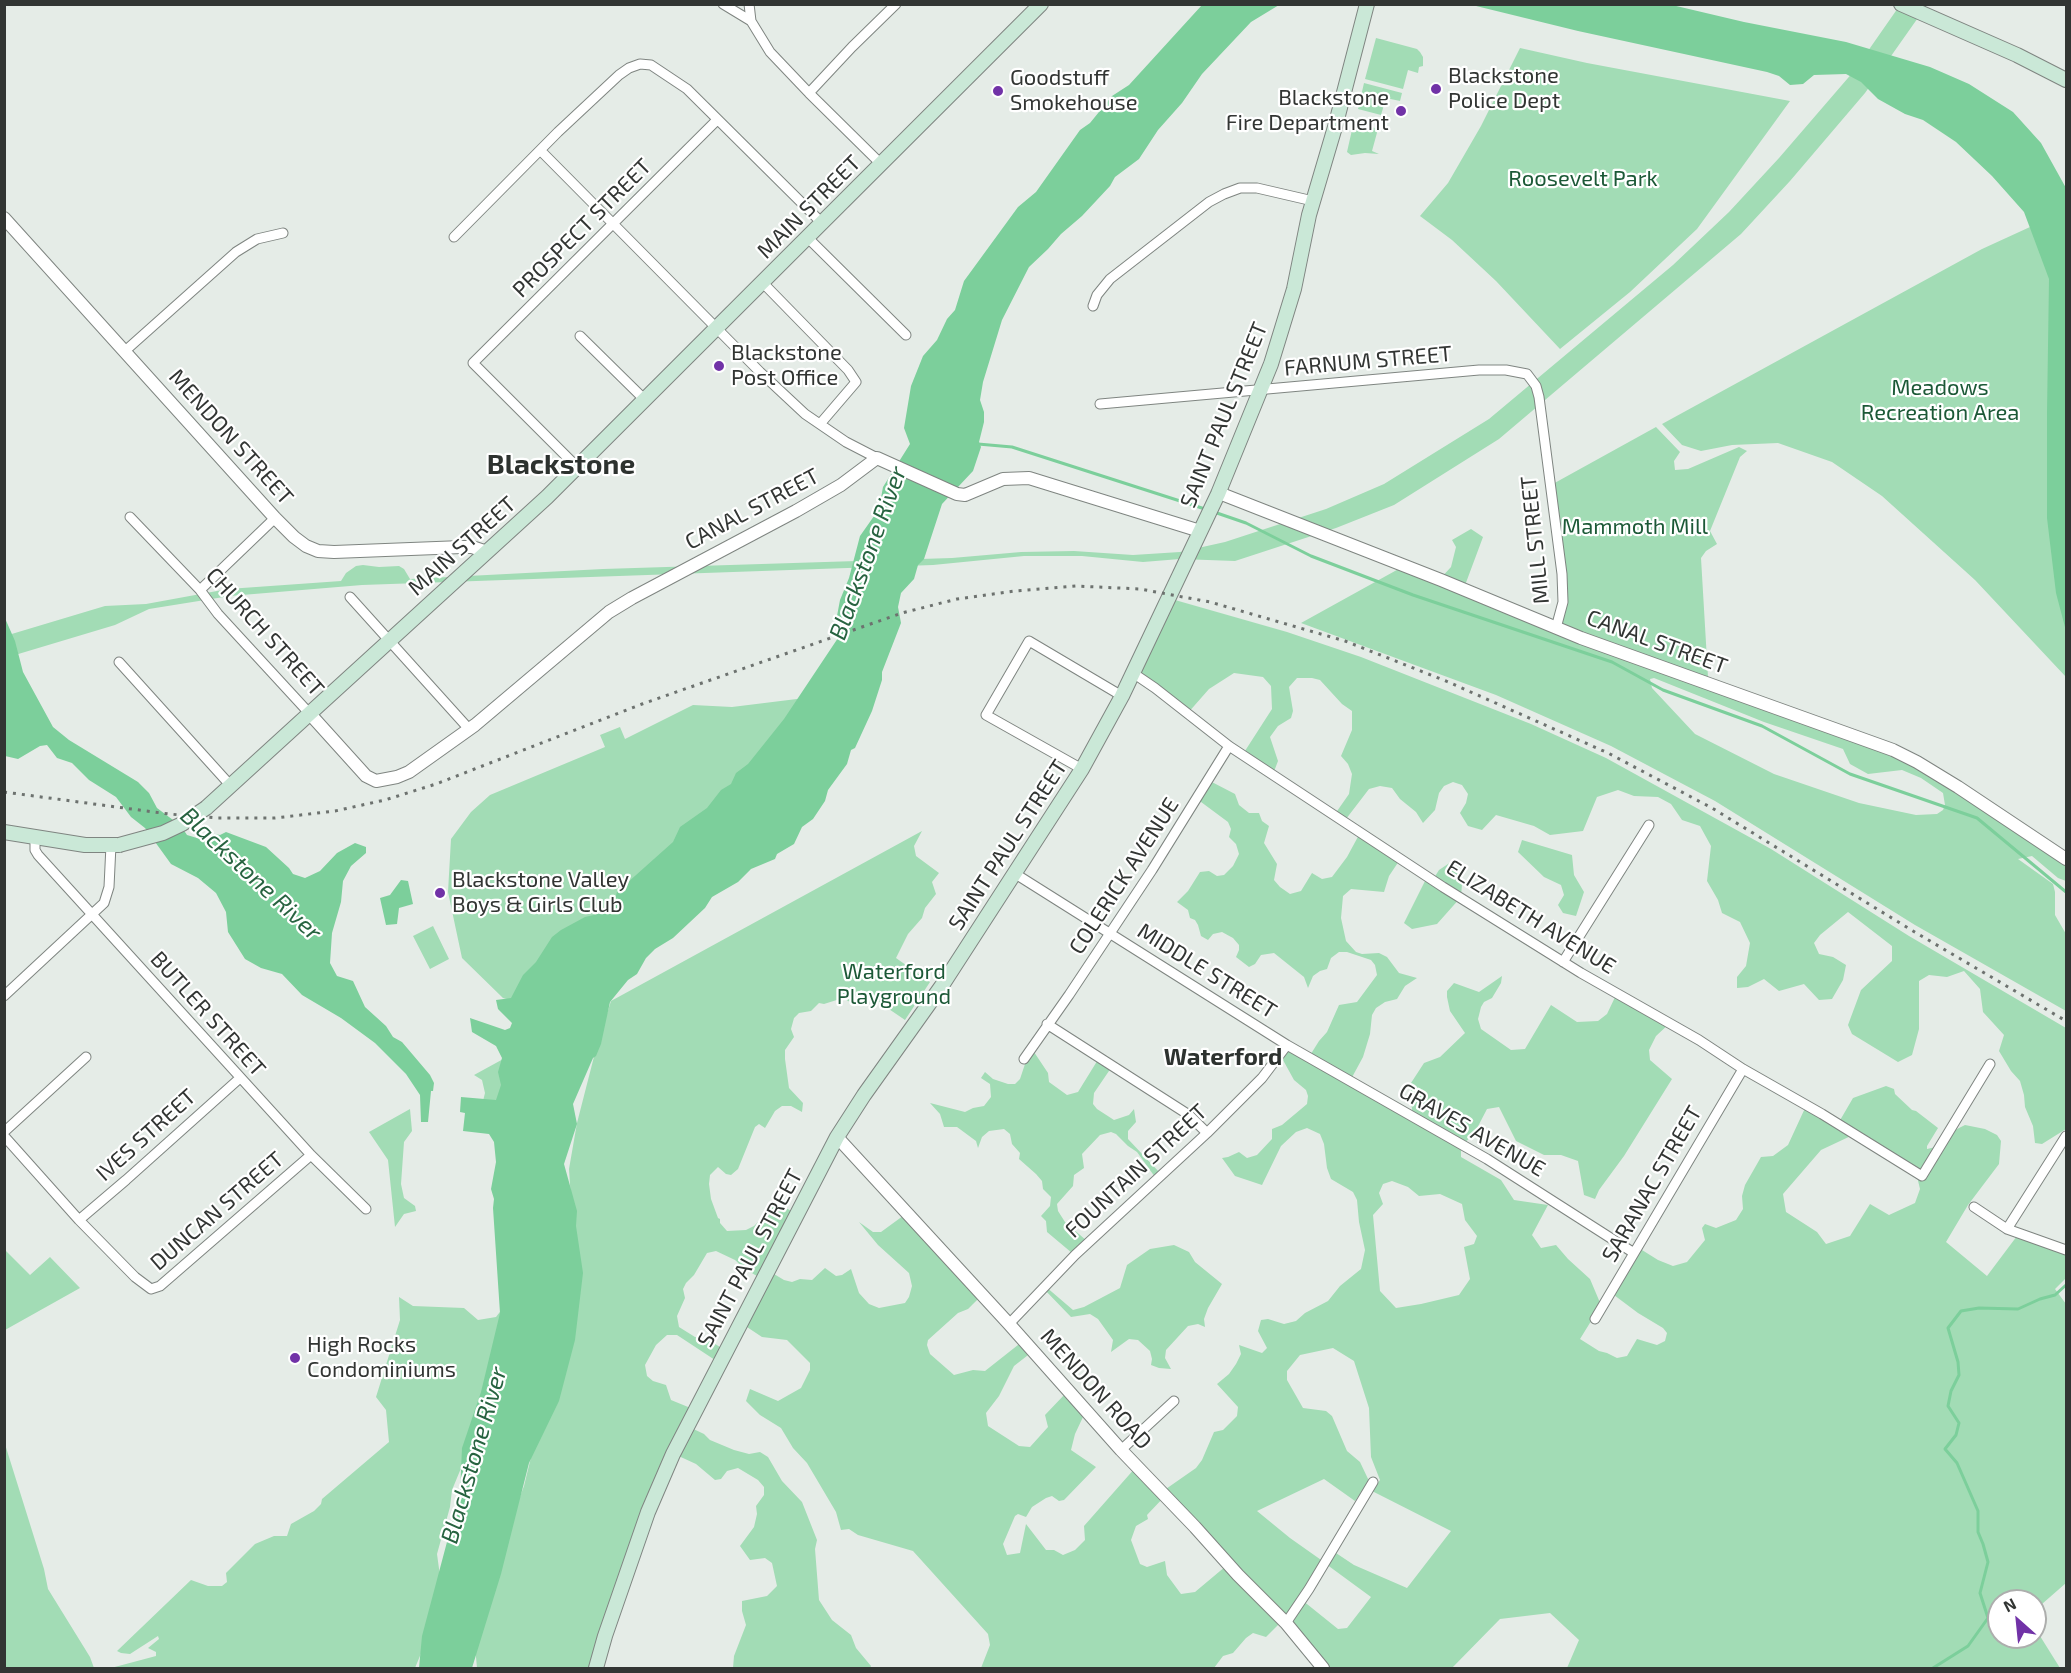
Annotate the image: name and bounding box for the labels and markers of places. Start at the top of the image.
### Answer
place label: Blackstone Police Dept [1448,63,1560,114]
place label: Goodstuff Smokehouse [1010,65,1138,116]
marker: Blackstone Police Dept [1429,82,1443,96]
marker: Goodstuff Smokehouse [991,84,1005,98]
place label: Blackstone Fire Department [1226,85,1389,136]
marker: Blackstone Fire Department [1394,104,1408,118]
place label: Blackstone Post Office [731,340,842,392]
marker: Blackstone Post Office [712,359,726,373]
place label: Blackstone Valley Boys & Girls Club [452,867,629,918]
marker: Blackstone Valley Boys & Girls Club [433,886,447,900]
place label: High Rocks Condominiums [307,1332,456,1384]
marker: High Rocks Condominiums [288,1351,302,1365]

